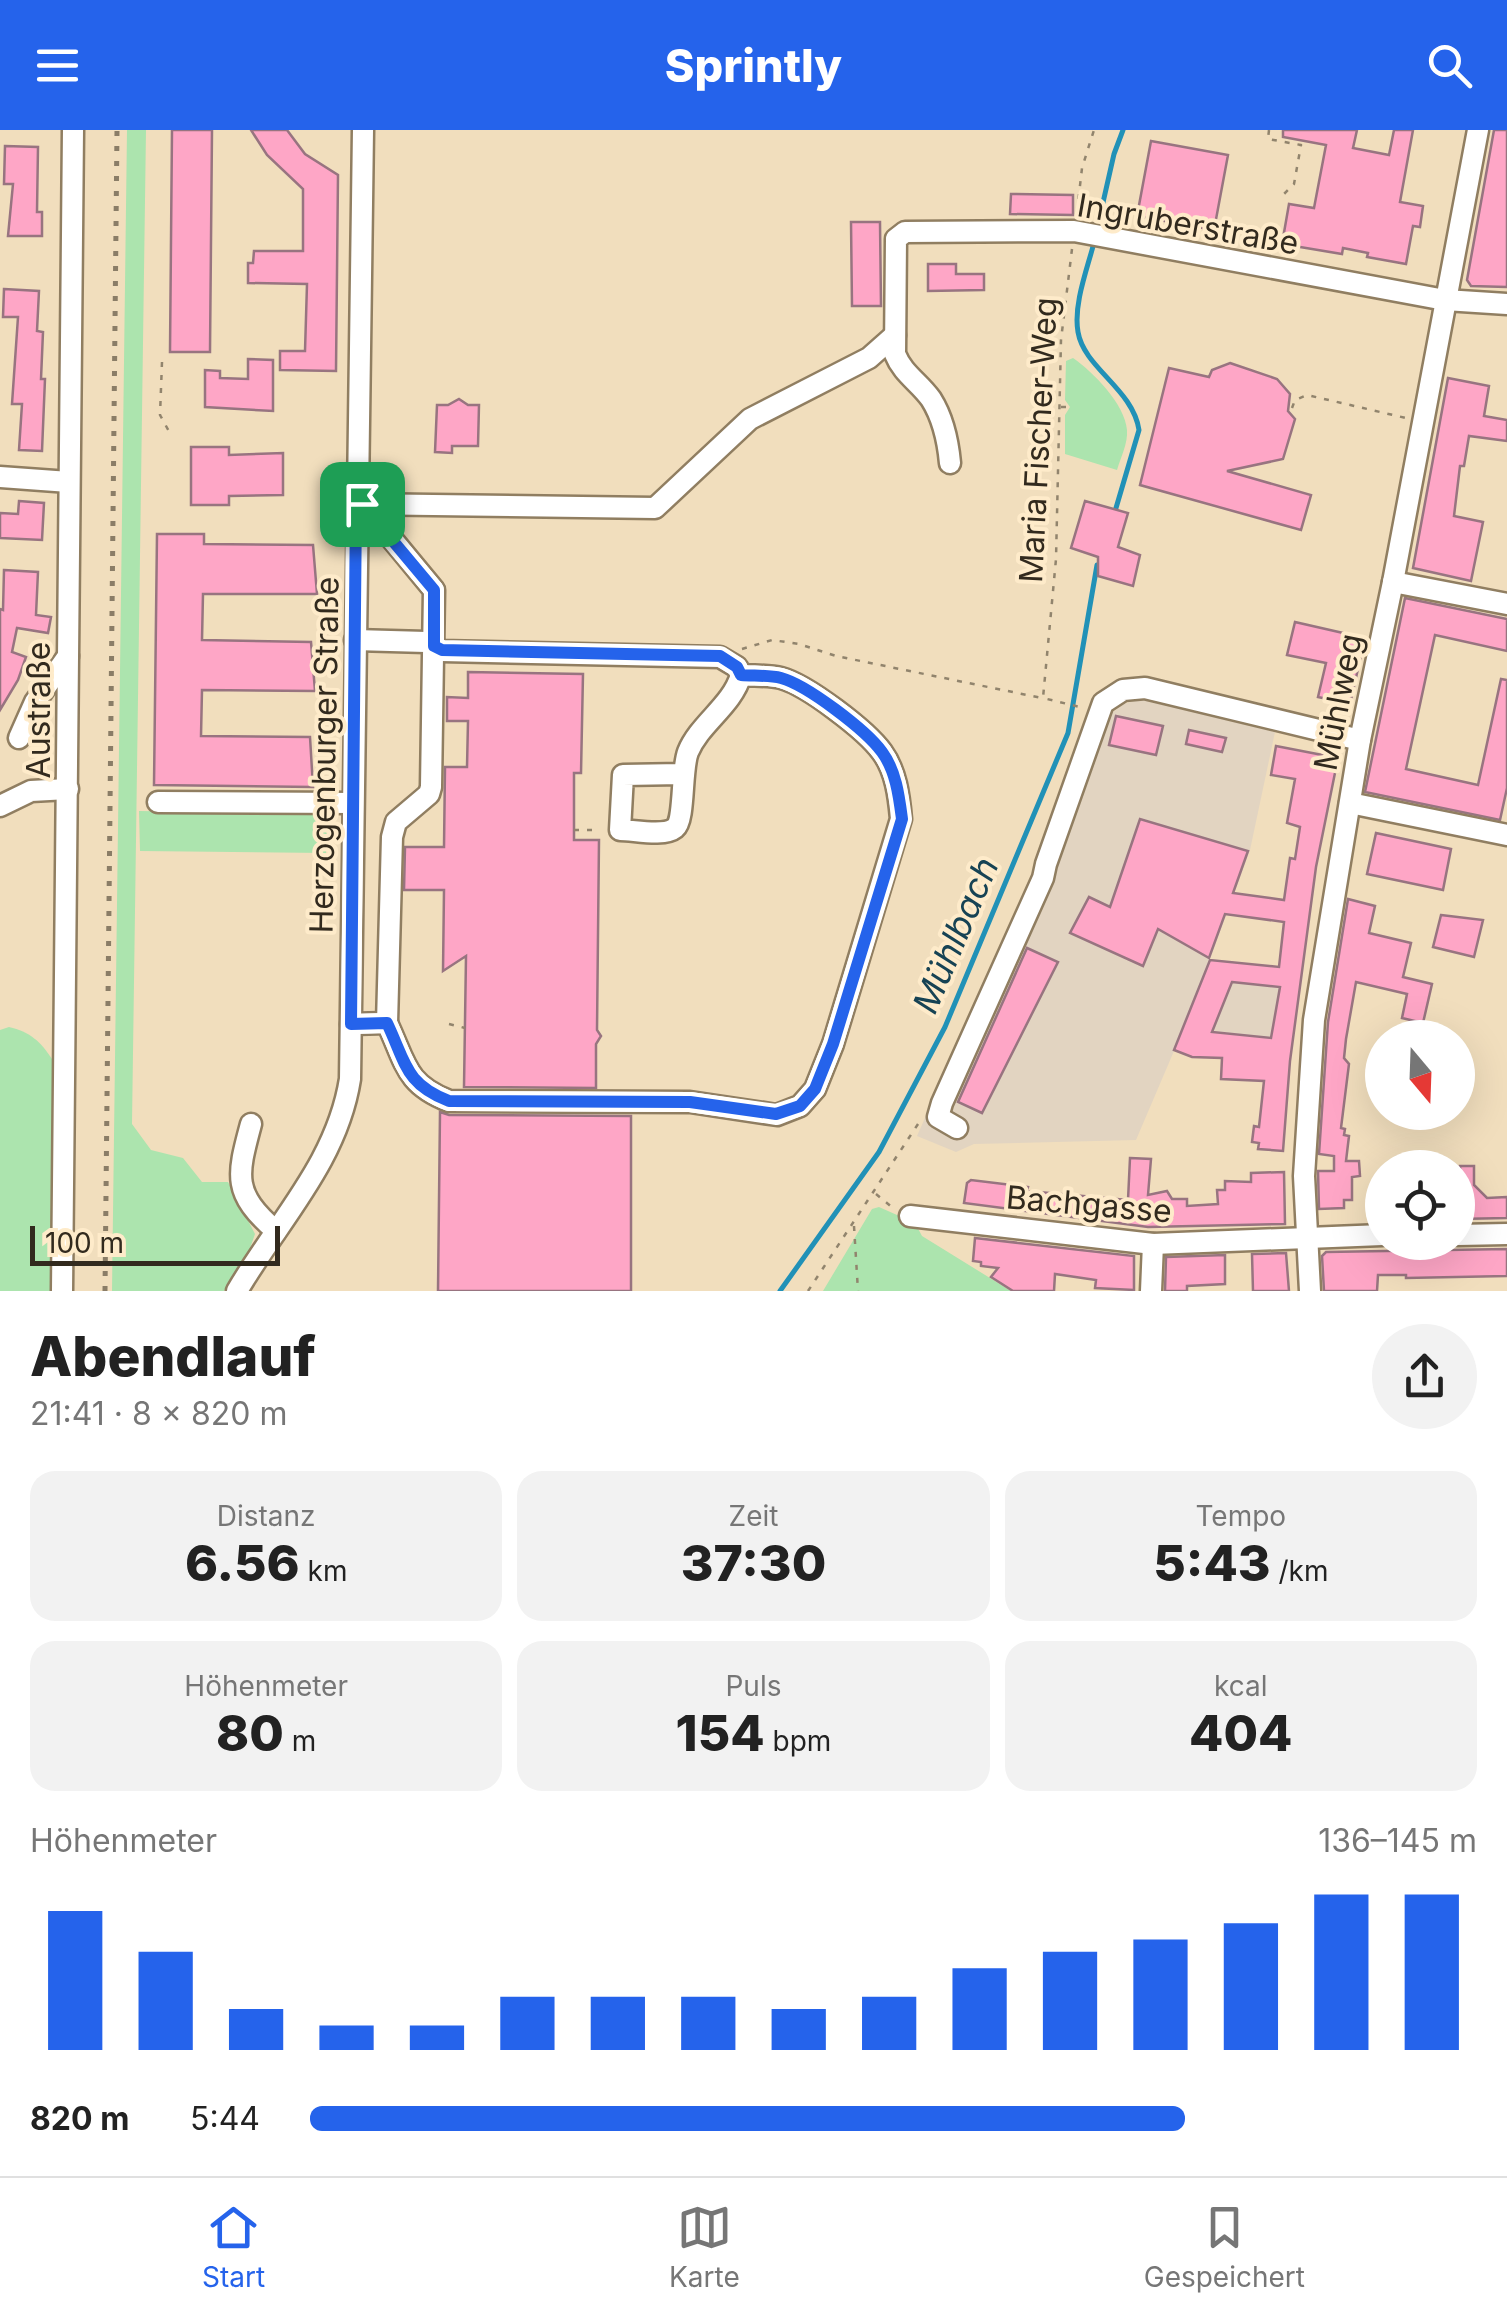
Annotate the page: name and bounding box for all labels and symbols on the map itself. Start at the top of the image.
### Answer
street label: Ingruberstraße [1074,185,1302,263]
street label: Maria Fischer-Weg [1011,296,1065,584]
pin [320,462,405,547]
street label: Herzogenburger Straße [301,576,347,934]
street label: Mühlweg [1306,630,1370,774]
street label: Austraße [19,642,58,778]
water label: Mühlbach [903,851,1007,1019]
north arrow [1365,1020,1475,1130]
street label: Bachgasse [1005,1177,1173,1231]
scale bar [30,1221,280,1266]

